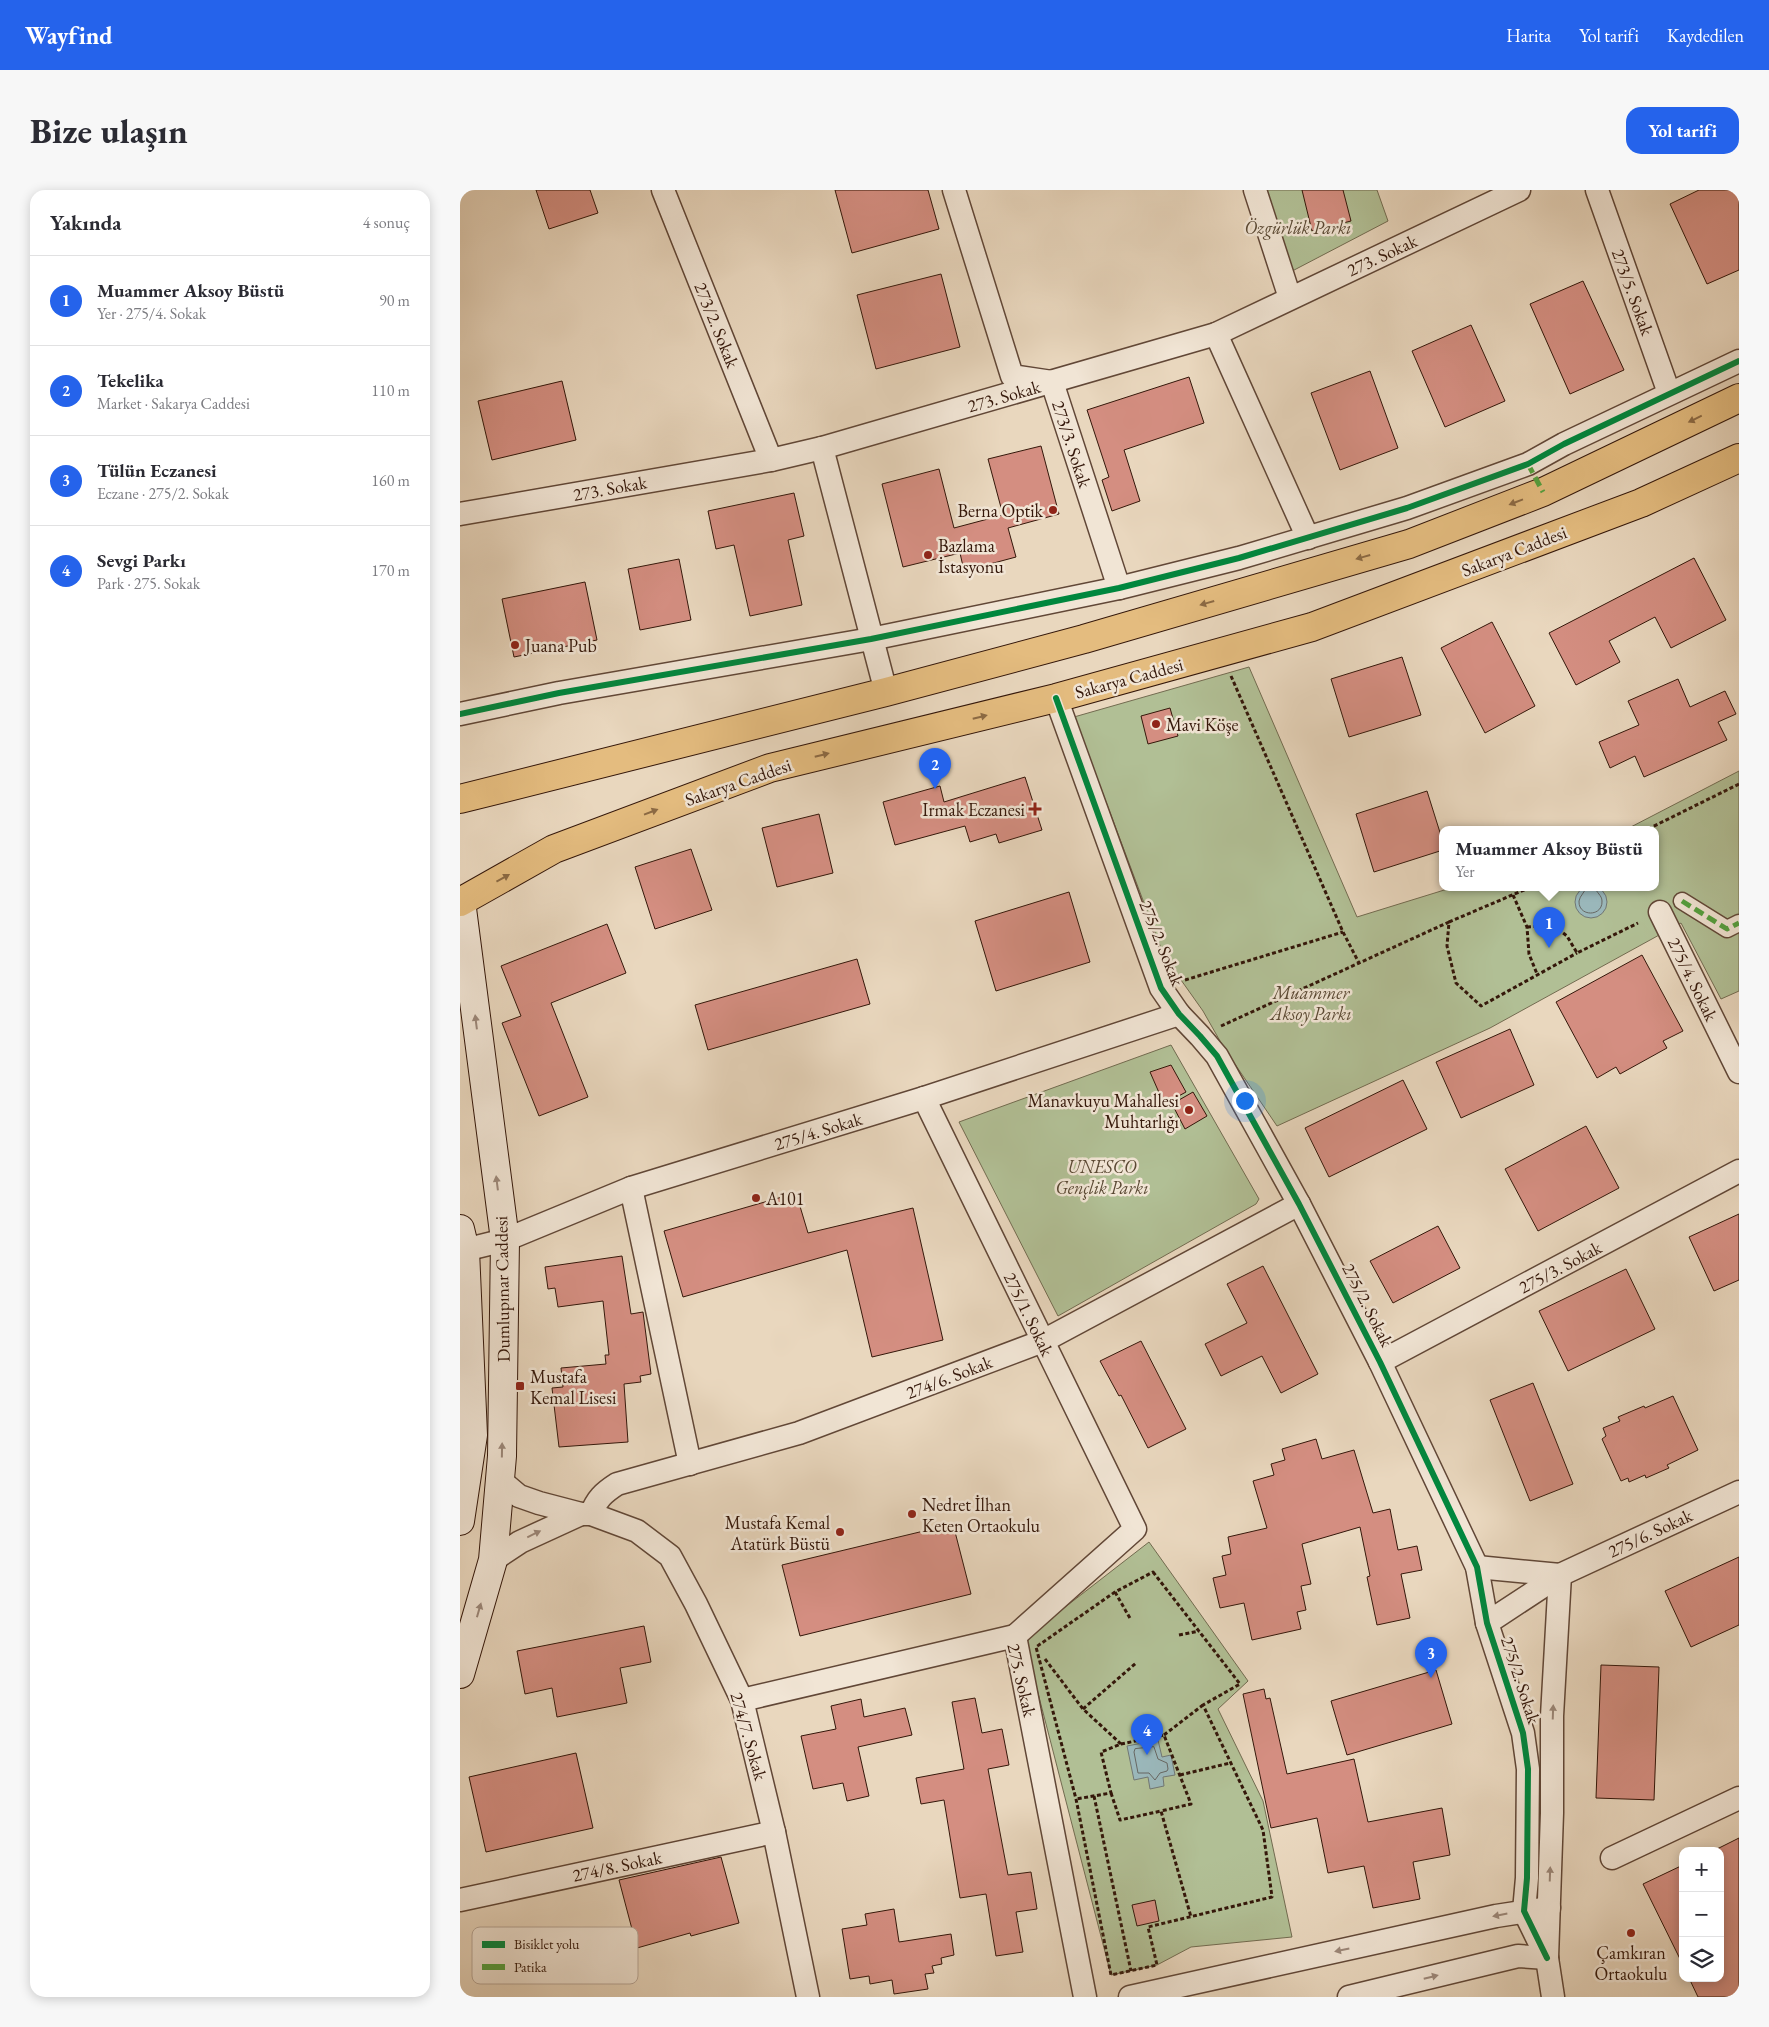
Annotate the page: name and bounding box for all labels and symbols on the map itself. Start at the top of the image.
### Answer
park label: Özgürlük Parkı [1245,216,1351,240]
street label: 273. Sokak [1343,229,1421,281]
street label: 273/5. Sokak [1607,246,1659,339]
street label: 273/2. Sokak [689,279,745,372]
street label: 273. Sokak [965,374,1044,417]
street label: 273/3. Sokak [1047,397,1097,491]
one-way arrow [1688,416,1702,424]
street label: 273. Sokak [571,470,649,506]
one-way arrow [1508,498,1523,506]
place label: Berna Optik [958,499,1044,522]
marker: Berna Optik [1047,504,1059,516]
street label: Sakarya Caddesi [1458,520,1570,582]
place label: Bazlama İstasyonu [938,534,1004,578]
marker: Bazlama İstasyonu [922,549,934,561]
one-way arrow [1355,553,1371,561]
one-way arrow [1199,599,1214,607]
place label: Juana Pub [523,634,597,657]
marker: Juana Pub [509,639,521,651]
street label: Sakarya Caddesi [1072,652,1186,703]
one-way arrow [972,713,987,721]
place label: Mavi Köşe [1166,713,1239,736]
marker: Mavi Köşe [1150,718,1162,730]
pin: 2 [919,748,951,789]
one-way arrow [814,751,829,759]
street label: Sakarya Caddesi [682,753,795,811]
place label: Irmak Eczanesi [922,798,1026,821]
marker: Irmak Eczanesi [1029,803,1041,815]
one-way arrow [644,808,659,815]
one-way arrow [496,873,510,882]
street label: 275/2. Sokak [1134,897,1190,990]
pin: 1 [1533,907,1565,948]
street label: 275/4. Sokak [1663,933,1723,1025]
park label: Muammer Aksoy Parkı [1269,981,1351,1026]
one-way arrow [472,1014,480,1030]
your location [1232,1088,1258,1114]
place label: Manavkuyu Mahallesi Muhtarlığı [1027,1089,1180,1133]
marker: Manavkuyu Mahallesi Muhtarlığı [1183,1104,1195,1116]
street label: 275/4. Sokak [771,1107,865,1155]
park label: UNESCO Gençlik Parkı [1055,1155,1149,1200]
one-way arrow [493,1175,501,1191]
place label: A101 [765,1187,804,1210]
marker: A101 [750,1192,762,1204]
street label: Dumlupınar Caddesi [489,1215,515,1362]
street label: 275/3. Sokak [1515,1235,1606,1298]
street label: 275/2. Sokak [1337,1259,1399,1351]
street label: 275/1. Sokak [999,1268,1059,1360]
street label: 274/6. Sokak [903,1350,996,1404]
place label: Mustafa Kemal Lisesi [530,1365,617,1409]
marker: Mustafa Kemal Lisesi [514,1380,526,1392]
one-way arrow [498,1442,506,1458]
place label: Nedret İlhan Keten Ortaokulu [922,1493,1041,1537]
street label: 275/6. Sokak [1604,1503,1696,1563]
marker: Nedret İlhan Keten Ortaokulu [906,1508,918,1520]
place label: Mustafa Kemal Atatürk Büstü [725,1511,830,1555]
marker: Mustafa Kemal Atatürk Büstü [834,1526,846,1538]
one-way arrow [527,1530,542,1539]
one-way arrow [476,1603,484,1618]
street label: 275/2. Sokak [1496,1633,1546,1727]
pin: 3 [1415,1637,1447,1678]
street label: 275. Sokak [1002,1641,1042,1720]
street label: 274/7. Sokak [725,1689,773,1783]
one-way arrow [1549,1704,1557,1720]
pin: 4 [1131,1714,1163,1755]
street label: 274/8. Sokak [570,1845,664,1887]
one-way arrow [1546,1866,1554,1882]
one-way arrow [1492,1912,1508,1920]
legend [472,1927,638,1984]
marker: Çamkıran Ortaokulu [1625,1927,1637,1939]
text: Bisiklet yolu [514,1935,580,1953]
place label: Çamkıran Ortaokulu [1595,1941,1668,1985]
one-way arrow [1334,1946,1349,1954]
text: Patika [514,1958,547,1976]
one-way arrow [1423,1973,1438,1981]

